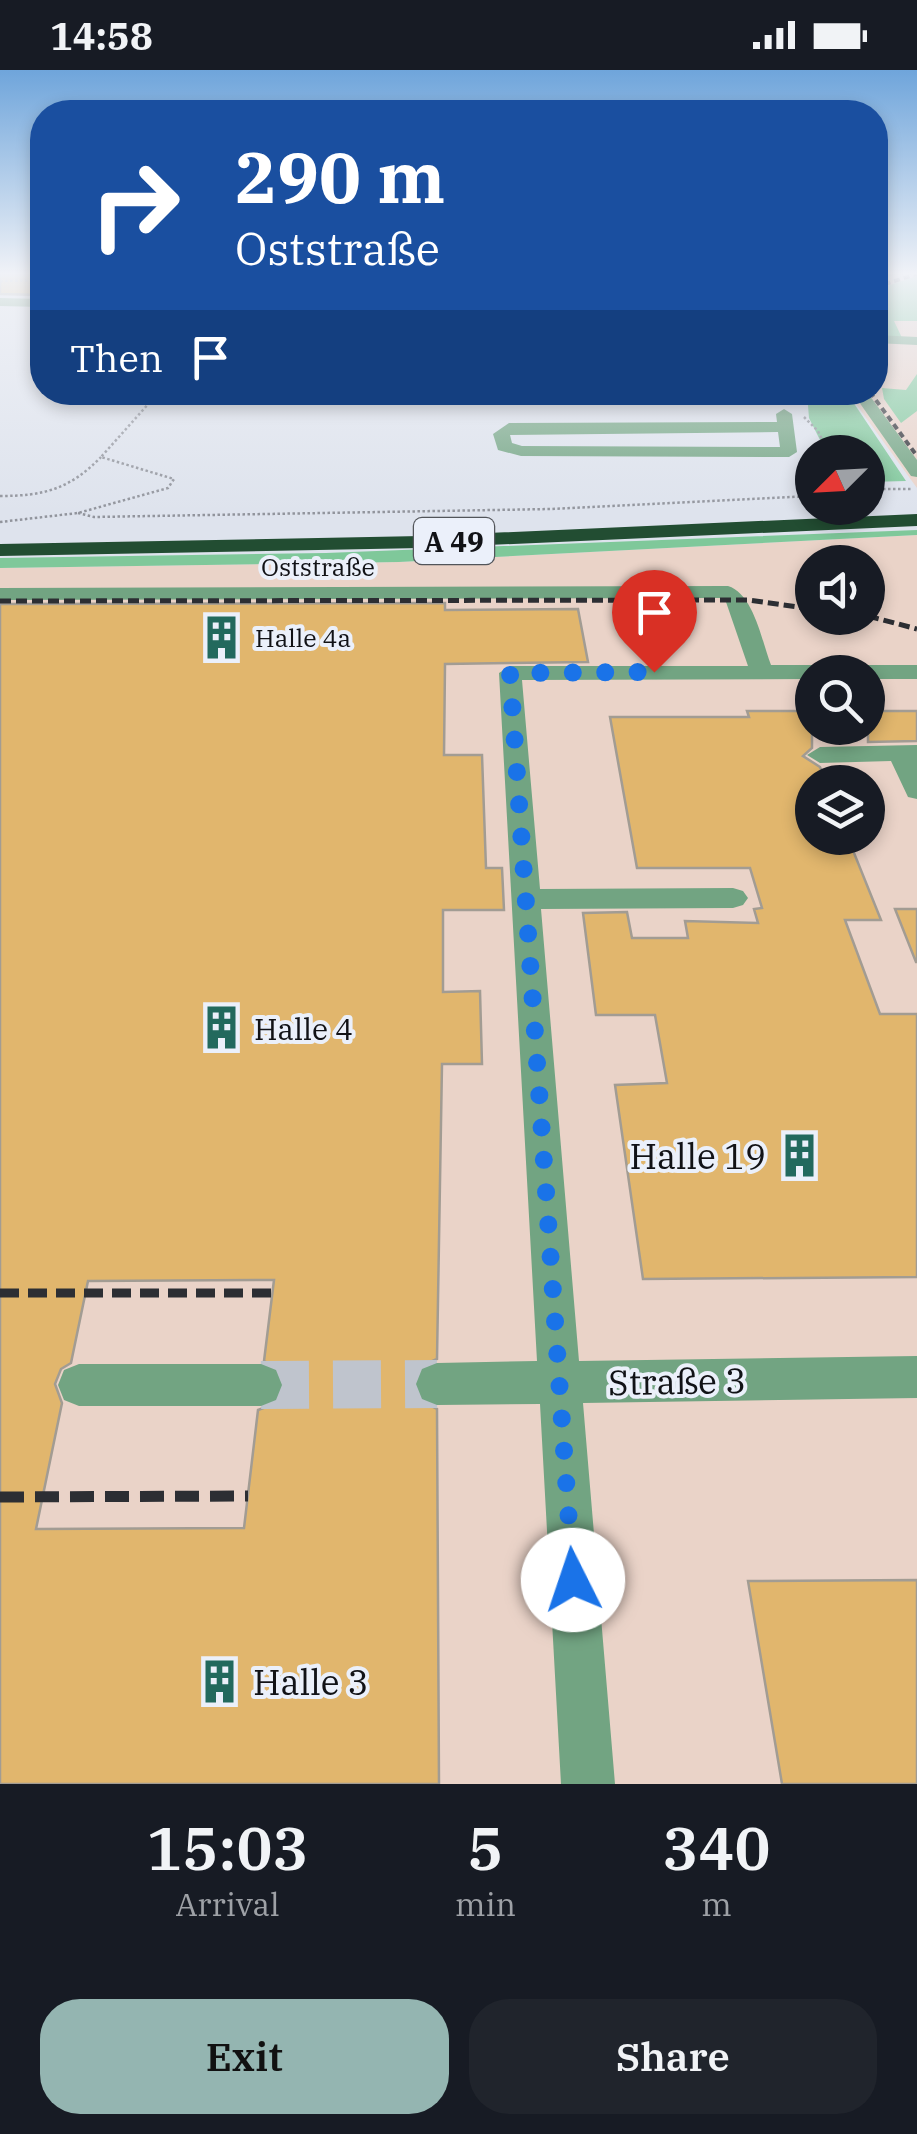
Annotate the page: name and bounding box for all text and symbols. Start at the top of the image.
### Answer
text: 14:58 [50,11,153,60]
text: 290 m [235,131,445,222]
icon: right [70,140,200,270]
text: Oststraße [235,219,440,277]
icon: arrive [183,330,238,385]
text: Then [70,333,163,382]
north arrow [795,435,885,525]
map controls [795,435,885,855]
road number: A 49 [414,518,494,564]
button: sound [795,545,885,635]
street label: Oststraße [261,550,375,583]
pin [612,570,697,673]
icon: arrive [627,585,682,640]
building icon: Halle 4a [198,613,246,661]
place label: Halle 4a [255,621,351,654]
button: search [795,655,885,745]
button: layers [795,765,885,855]
building icon: Halle 4 [197,1004,245,1052]
place label: Halle 4 [254,1009,353,1048]
building icon: Halle 19 [775,1132,823,1180]
place label: Halle 19 [629,1133,766,1179]
street label: Straße 3 [608,1357,746,1405]
position arrow [521,1528,625,1632]
building icon: Halle 3 [196,1658,244,1706]
place label: Halle 3 [253,1659,369,1705]
text: 15:03 [147,1808,308,1887]
text: 5 [467,1808,503,1887]
text: 340 [662,1808,770,1887]
text: Arrival [175,1883,280,1925]
text: min [455,1883,516,1925]
text: m [701,1883,732,1925]
button: Exit [40,1999,449,2114]
button: Share [469,1999,877,2114]

